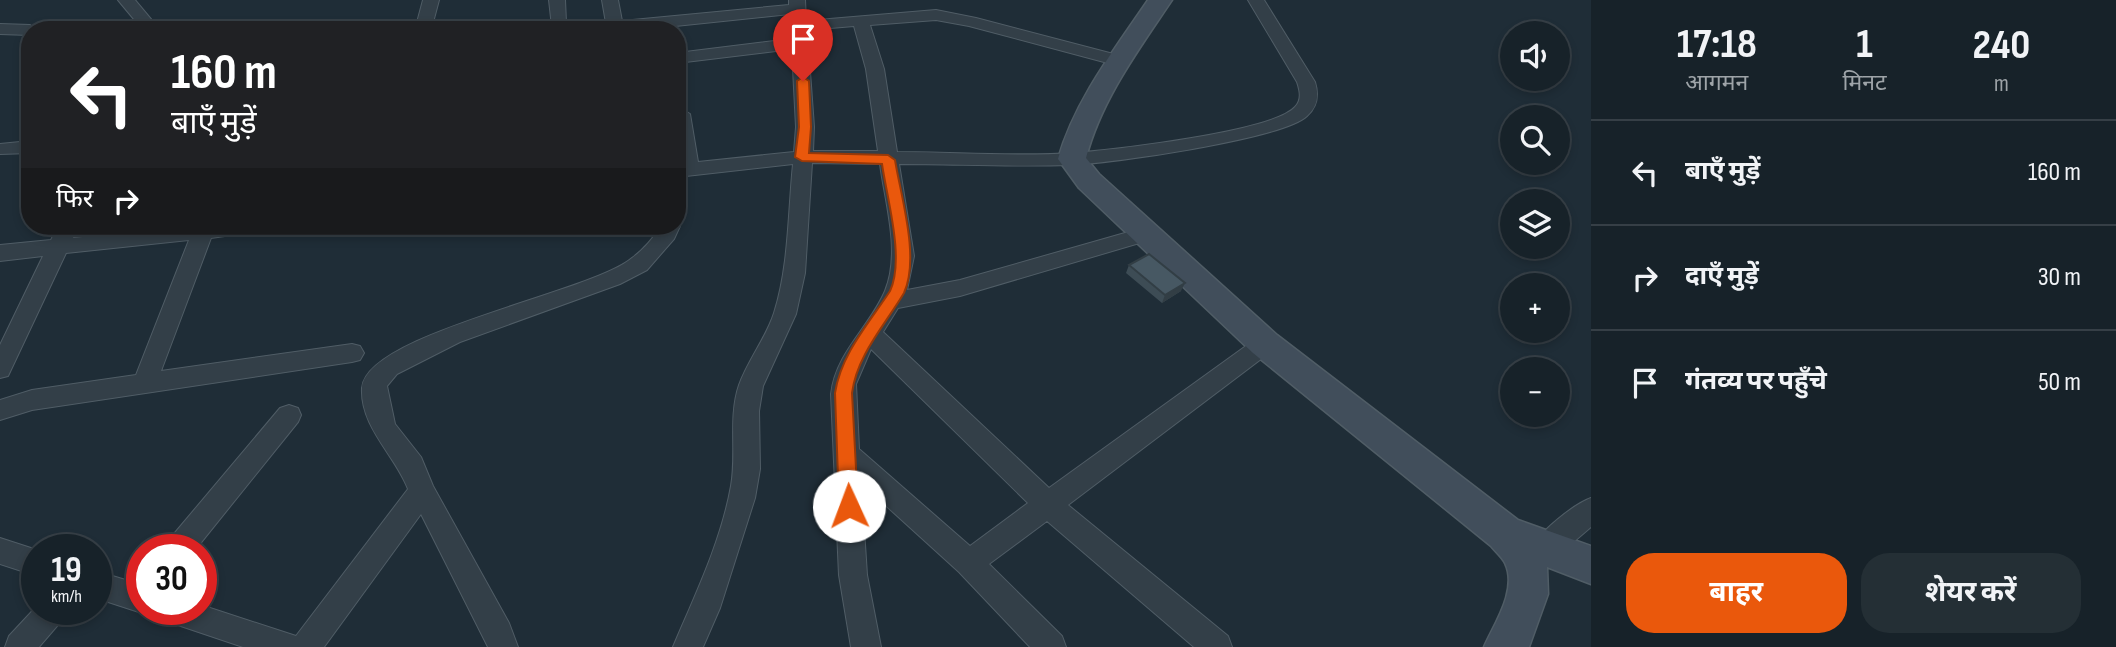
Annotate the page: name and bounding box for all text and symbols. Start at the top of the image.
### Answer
pin [773,9,833,81]
text: 17:18 [1677,19,1757,70]
text: 1 [1856,19,1873,70]
icon: arrive [784,20,822,58]
text: 240 [1972,20,2030,71]
map controls [1500,21,1570,427]
button: sound [1500,21,1570,91]
text: 160 m [171,44,277,103]
icon: left [56,49,147,140]
text: आगमन [1685,69,1748,97]
text: मिनट [1843,69,1887,97]
text: m [1994,70,2009,98]
text: बाएँ मुड़ें [171,104,257,143]
button: search [1500,105,1570,175]
icon: left [1626,154,1664,192]
text: बाएँ मुड़ें [1685,156,1760,187]
text: 160 m [2028,157,2081,188]
icon: right [107,182,145,220]
text: फिर [56,184,93,215]
button: layers [1500,189,1570,259]
icon: right [1626,259,1664,297]
text: दाएँ मुड़ें [1685,261,1759,292]
text: 30 m [2038,262,2081,293]
button: + [1500,273,1570,343]
button: − [1500,357,1570,427]
icon: arrive [1626,364,1664,402]
text: गंतव्य पर पहुँचे [1685,366,1827,397]
text: 50 m [2038,367,2081,398]
position arrow [812,469,886,543]
speed limit sign: 30 [126,534,217,625]
text: 19 [51,549,82,592]
button: बाहर [1626,553,1847,633]
button: शेयर करें [1861,553,2081,633]
text: km/h [51,586,82,607]

